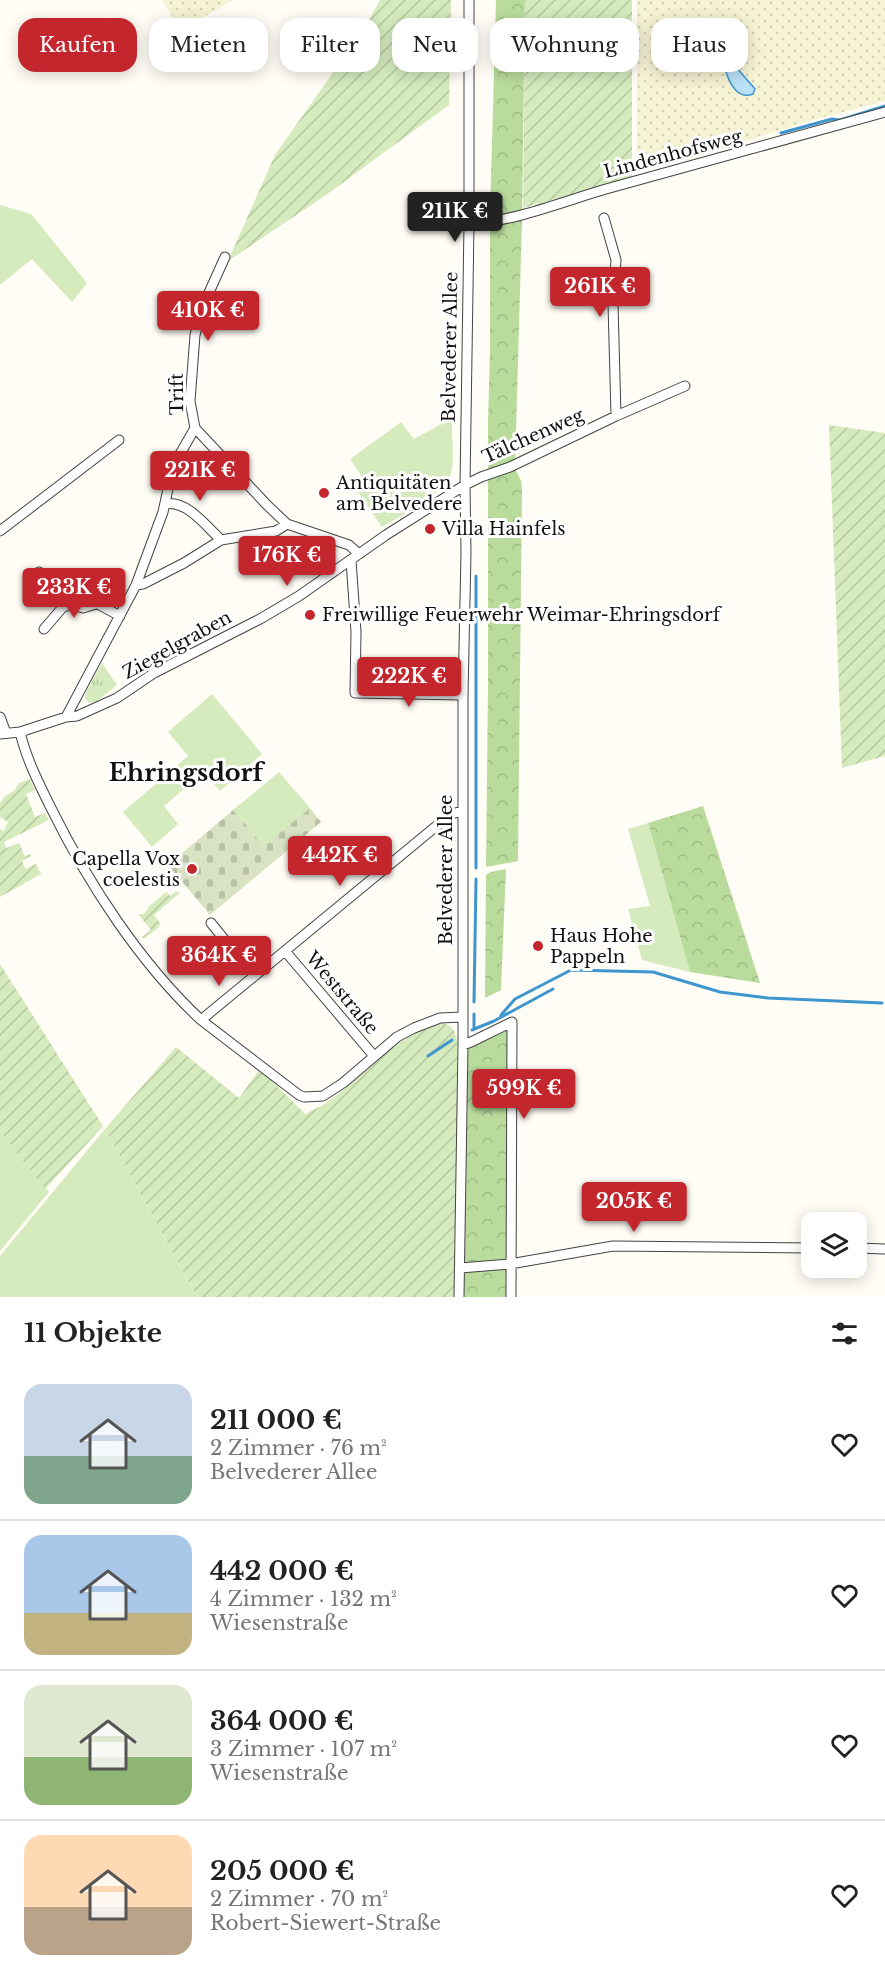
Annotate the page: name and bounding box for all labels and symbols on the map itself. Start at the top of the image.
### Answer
street label: Lindenhofsweg [601,125,745,183]
pin: 211K € [406,192,504,243]
pin: 261K € [551,267,649,318]
street label: Belvederer Allee [438,271,462,423]
pin: 410K € [159,291,257,342]
street label: Trift [166,373,188,415]
street label: Tälchenweg [479,404,587,468]
pin: 221K € [151,451,249,502]
place label: Antiquitäten am Belvedere [335,472,462,515]
marker: Antiquitäten am Belvedere [317,486,331,500]
place label: Villa Hainfels [441,518,565,540]
marker: Villa Hainfels [423,522,437,536]
pin: 176K € [238,536,336,587]
pin: 233K € [25,568,123,619]
place label: Freiwillige Feuerwehr Weimar-Ehringsdorf [322,604,723,626]
street label: Ziegelgraben [119,606,235,684]
marker: Freiwillige Feuerwehr Weimar-Ehringsdorf [303,608,317,622]
pin: 222K € [360,657,458,708]
district label: Ehringsdorf [109,758,266,787]
street label: Belvederer Allee [435,795,457,945]
pin: 442K € [291,836,389,887]
place label: Capella Vox coelestis [72,848,180,891]
marker: Capella Vox coelestis [185,862,199,876]
place label: Haus Hohe Pappeln [550,925,653,968]
pin: 364K € [170,936,268,987]
marker: Haus Hohe Pappeln [531,939,545,953]
street label: Weststraße [300,946,383,1039]
pin: 599K € [475,1069,573,1120]
pin: 205K € [585,1182,683,1233]

